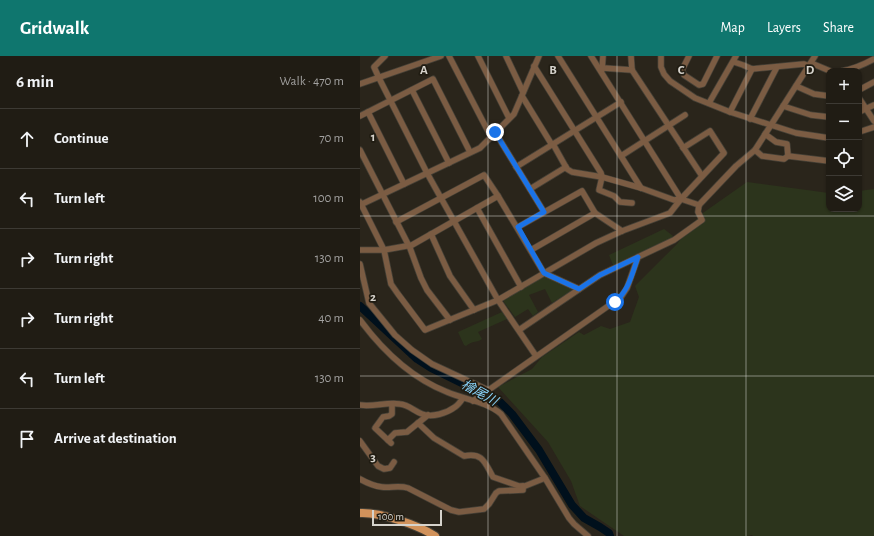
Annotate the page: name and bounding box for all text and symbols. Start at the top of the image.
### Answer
text: Gridwalk [20,19,89,38]
text: Map [720,21,745,35]
text: Layers [767,21,801,35]
text: Share [823,21,854,35]
text: A [420,64,428,77]
text: B [549,64,557,77]
text: C [678,64,685,77]
text: D [806,64,815,77]
map controls [826,68,862,212]
button: + [826,68,862,104]
text: 6 min [16,73,54,90]
text: Walk · 470 m [280,75,344,88]
button: − [826,104,862,140]
route end [486,123,504,141]
icon: ahead [16,128,38,150]
text: Continue [54,131,109,146]
text: 1 [371,131,375,144]
text: 70 m [319,132,344,145]
button: locate [826,140,862,176]
button: layers [826,176,862,212]
icon: left [16,188,38,210]
text: Turn left [54,191,105,206]
text: 100 m [313,192,344,205]
icon: right [16,248,38,270]
text: Turn right [54,251,113,266]
text: 130 m [315,252,344,265]
text: 2 [370,291,376,304]
route start [606,293,624,311]
icon: right [16,308,38,330]
text: Turn right [54,311,113,326]
text: 40 m [318,312,344,325]
icon: left [16,368,38,390]
text: Turn left [54,371,105,386]
text: 130 m [315,372,344,385]
water label: 檜尾川 [459,377,502,409]
icon: arrive [16,428,38,450]
text: Arrive at destination [54,431,177,446]
text: 3 [370,451,376,464]
scale bar [372,508,442,527]
text: 100 m [378,511,404,522]

